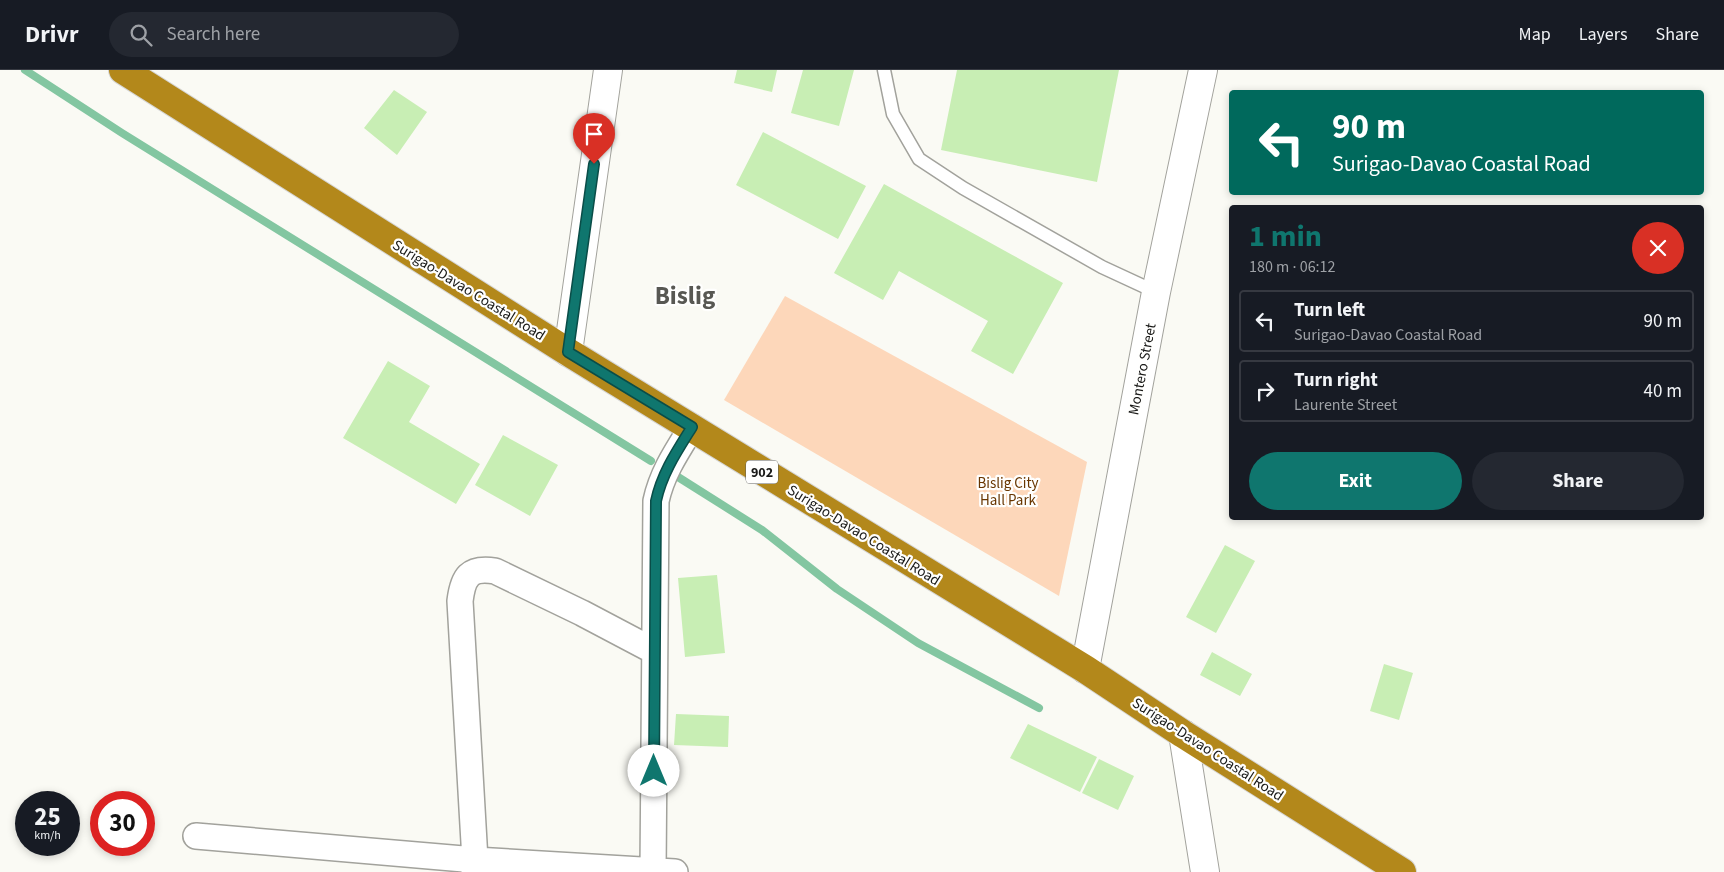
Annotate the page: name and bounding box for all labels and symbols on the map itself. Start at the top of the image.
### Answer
pin [573,113,615,164]
street label: Surigao-Davao Coastal Road [388,235,549,346]
district label: Bislig [655,278,715,314]
street label: Montero Street [1123,321,1162,417]
road number: 902 [746,461,778,484]
park label: Bislig City Hall Park [977,473,1039,511]
street label: Surigao-Davao Coastal Road [783,480,944,591]
street label: Surigao-Davao Coastal Road [1128,693,1287,806]
position arrow [627,744,679,796]
speed limit sign: 30 [90,791,155,856]

